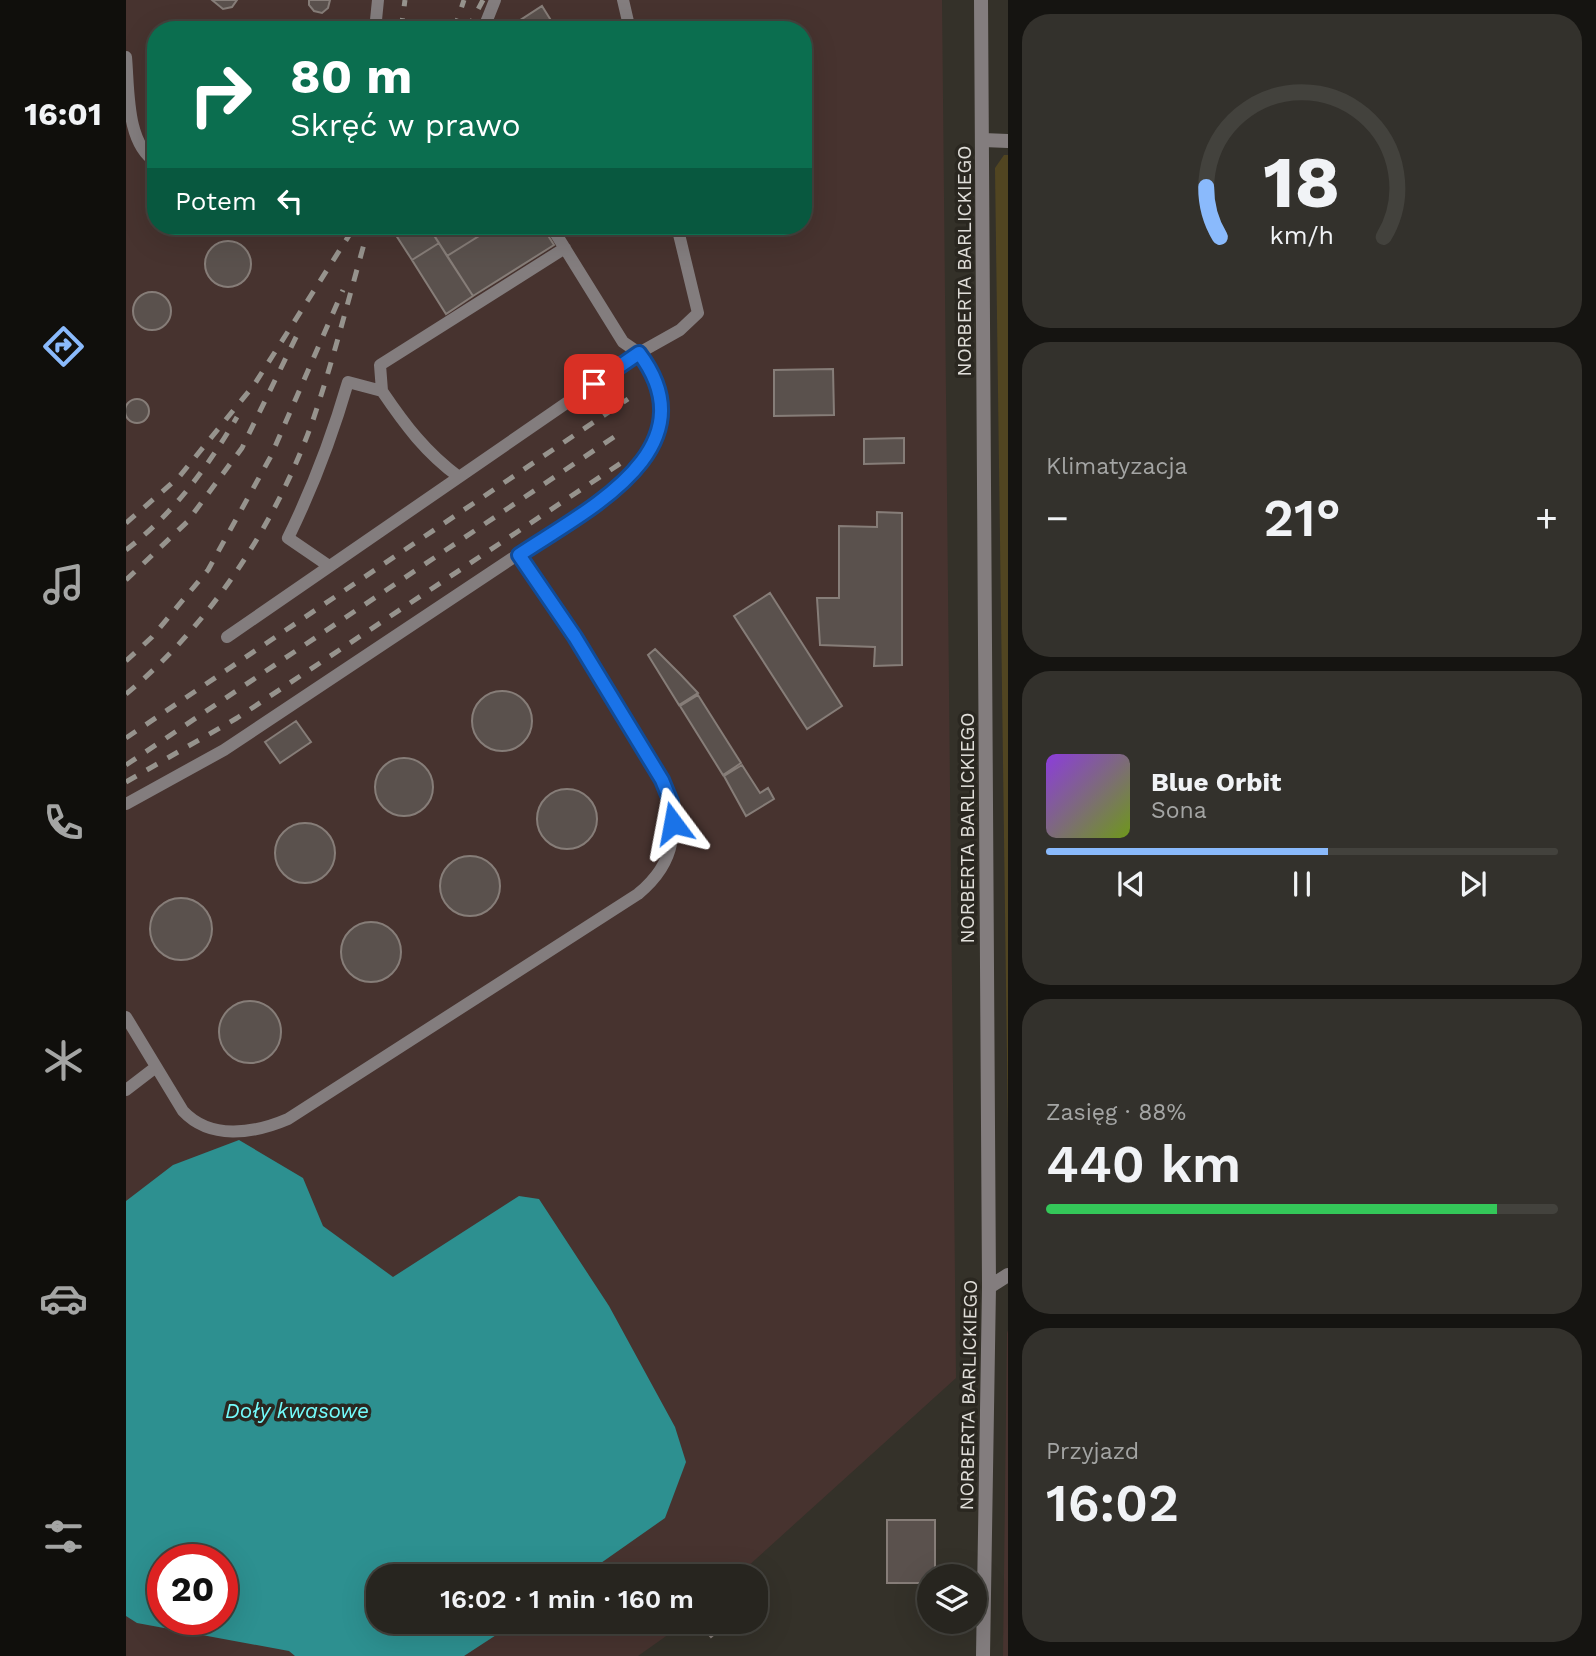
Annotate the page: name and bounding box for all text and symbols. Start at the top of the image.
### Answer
text: 80 m [290,47,412,105]
icon: right [175,49,266,140]
text: 16:01 [24,95,102,133]
text: Skręć w prawo [290,106,521,144]
text: 18 [1263,140,1341,226]
street label: NORBERTA BARLICKIEGO [953,146,976,376]
icon: left [271,182,309,220]
text: Potem [175,186,257,216]
text: km/h [1270,221,1334,250]
icon: directions [39,322,88,371]
pin [564,354,624,414]
icon: arrive [575,365,613,403]
text: Klimatyzacja [1046,453,1188,480]
text: 21° [1263,488,1341,549]
text: − [1046,496,1069,540]
text: + [1535,496,1558,540]
icon: music [39,560,88,609]
street label: NORBERTA BARLICKIEGO [956,713,979,943]
text: Blue Orbit [1151,767,1281,797]
position arrow [636,786,710,860]
text: Sona [1151,797,1207,824]
icon: phone [39,798,88,847]
icon: previous [1112,865,1150,903]
icon: pause [1283,865,1321,903]
icon: next [1454,865,1492,903]
icon: climate [39,1036,88,1085]
text: Zasięg · 88% [1046,1099,1186,1126]
text: 440 km [1046,1134,1241,1195]
icon: car [39,1274,88,1323]
street label: NORBERTA BARLICKIEGO [955,1279,982,1511]
water label: Doły kwasowe [225,1398,369,1423]
text: Przyjazd [1046,1438,1139,1465]
text: 16:02 [1046,1473,1179,1534]
icon: filters [39,1512,88,1561]
speed limit sign: 20 [147,1544,238,1635]
map controls [917,1564,987,1634]
button: layers [917,1564,987,1634]
text: 16:02 · 1 min · 160 m [440,1584,694,1614]

